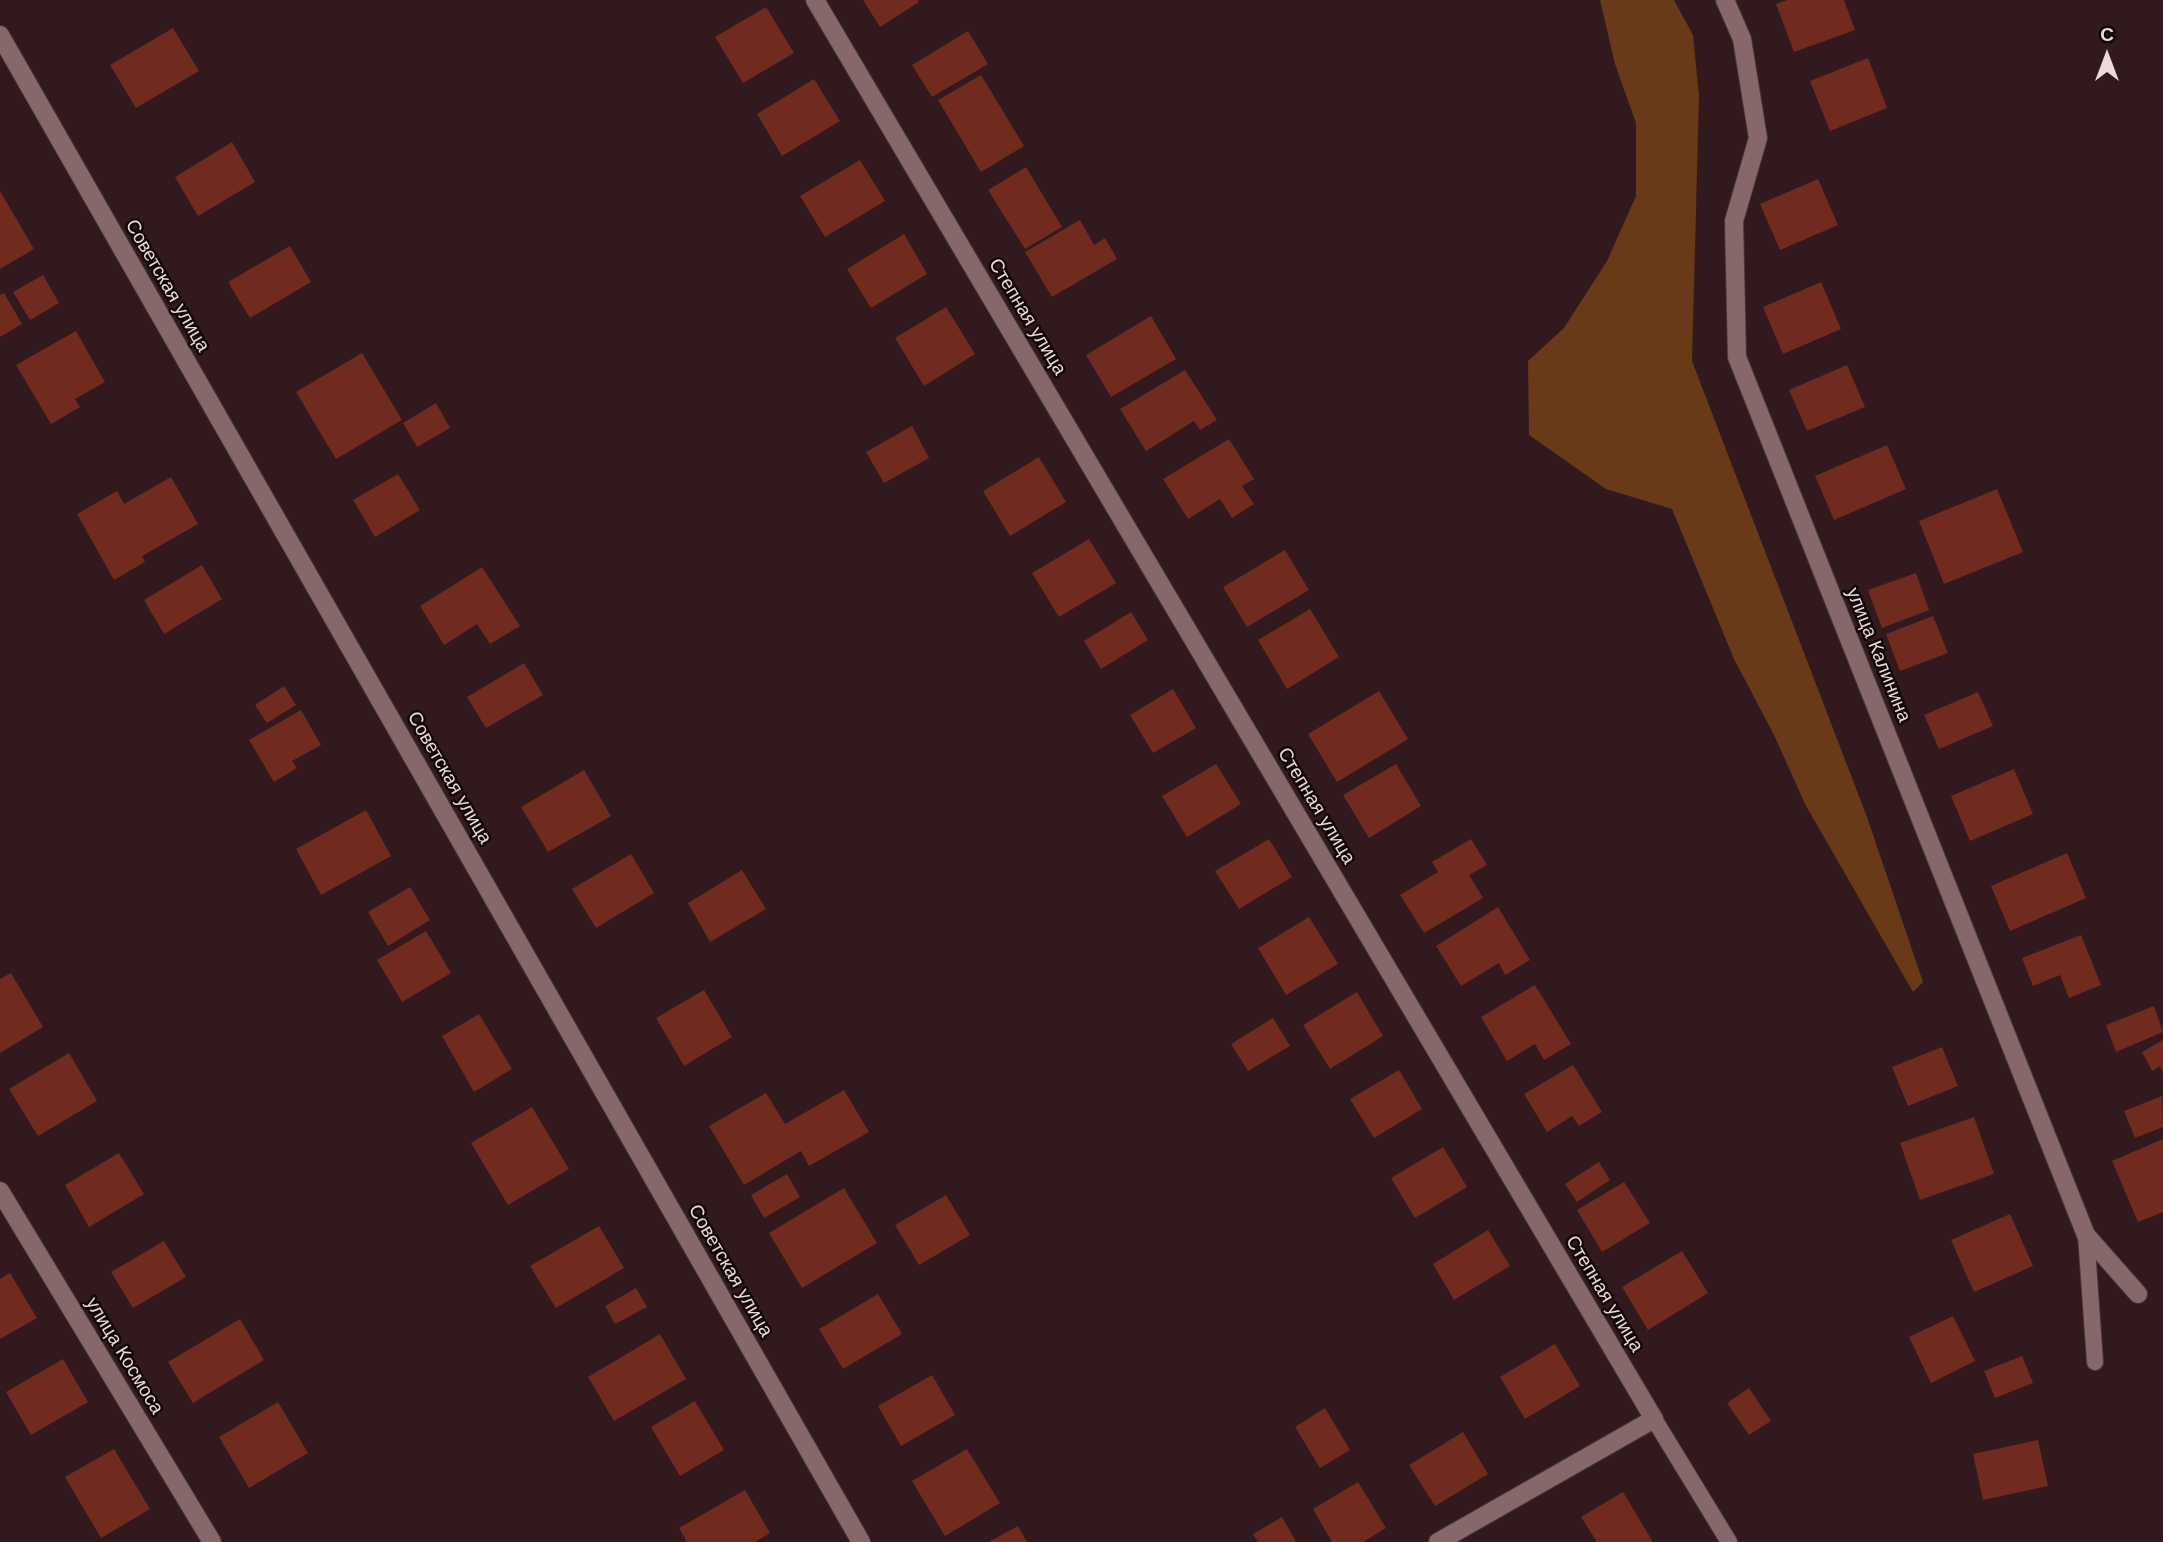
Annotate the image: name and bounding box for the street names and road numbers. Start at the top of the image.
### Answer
street label: Советская улица [120,216,214,356]
street label: Степная улица [983,255,1071,379]
street label: улица Калинина [1841,584,1915,726]
street label: Советская улица [402,708,496,848]
street label: Степная улица [1272,744,1360,868]
street label: Советская улица [683,1201,777,1341]
street label: Степная улица [1560,1232,1648,1356]
street label: улица Космоса [80,1293,168,1419]

